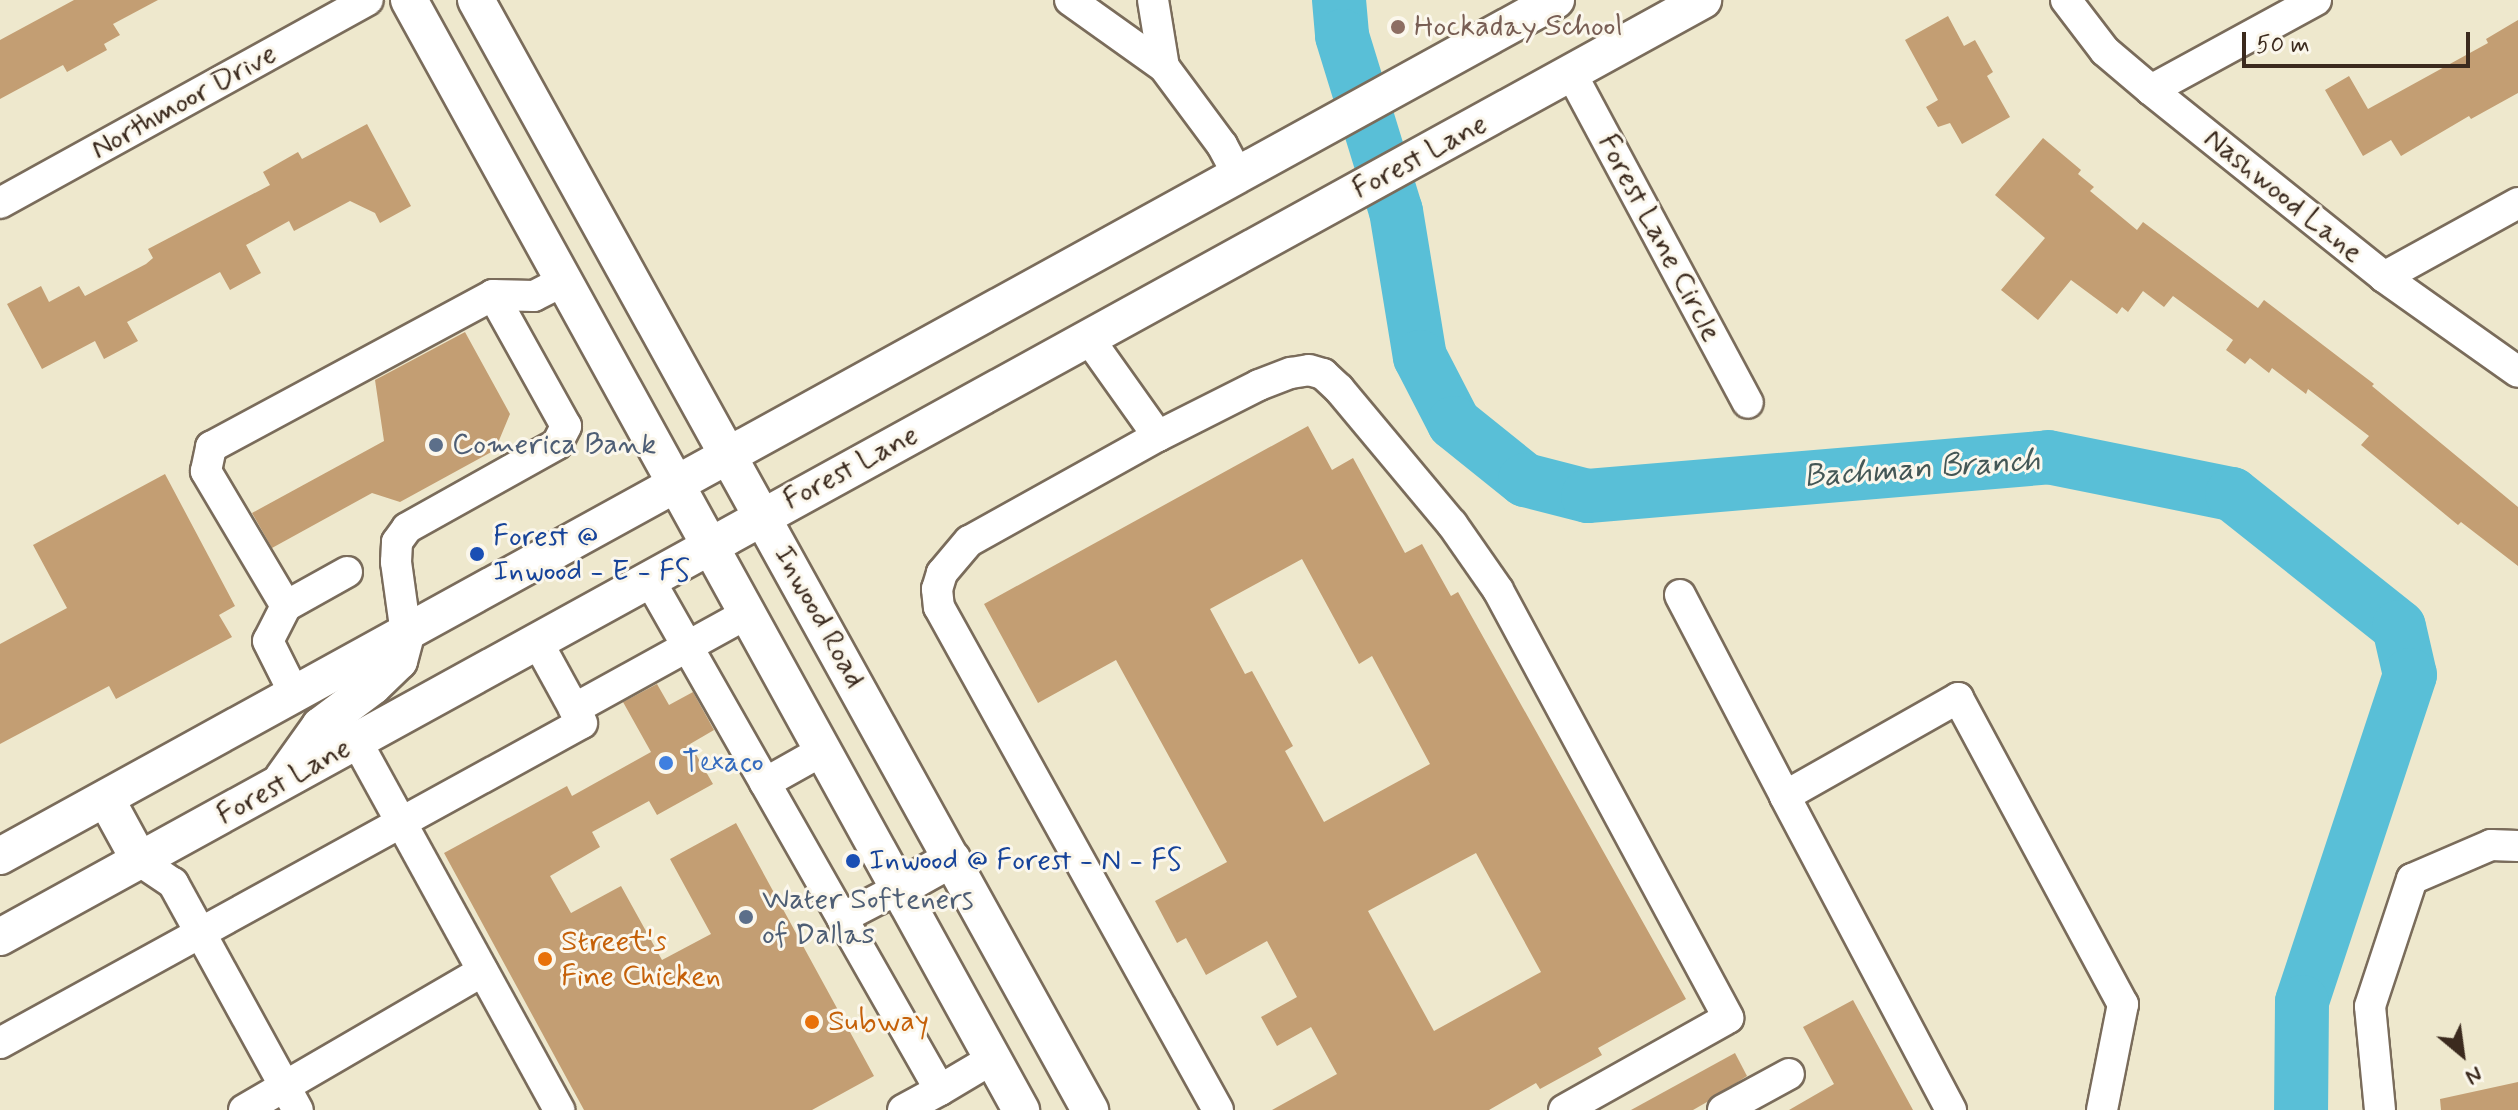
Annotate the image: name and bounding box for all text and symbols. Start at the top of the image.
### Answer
place label: Hockaday School [1414,9,1623,45]
scale bar [2246,16,2474,66]
marker: Hockaday School [1389,18,1407,36]
text: 50 m [2256,30,2310,61]
street label: Northmoor Drive [86,37,282,167]
street label: Forest Lane [1346,106,1494,208]
street label: Nashwood Lane [2197,121,2369,271]
street label: Forest Lane Circle [1589,128,1729,348]
street label: Forest Lane [777,417,925,519]
place label: Comerica Bank [452,427,651,463]
marker: Comerica Bank [427,436,445,454]
water label: Bachman Branch [1799,441,2045,497]
place label: Forest @ Inwood - E - FS [493,519,690,590]
street label: Inwood Road [765,539,873,695]
marker: Forest @ Inwood - E - FS [468,545,486,563]
street label: Forest Lane [211,730,357,834]
place label: Texaco [682,745,764,781]
marker: Texaco [657,754,675,772]
place label: Inwood @ Forest - N - FS [869,843,1182,879]
marker: Inwood @ Forest - N - FS [844,852,862,870]
place label: Water Softeners of Dallas [762,882,974,952]
marker: Water Softeners of Dallas [737,908,755,926]
place label: Street's Fine Chicken [561,924,723,994]
marker: Street's Fine Chicken [536,950,554,968]
place label: Subway [828,1004,929,1040]
marker: Subway [803,1013,821,1031]
north arrow [2422,1014,2502,1094]
text: N [2460,1059,2487,1091]

